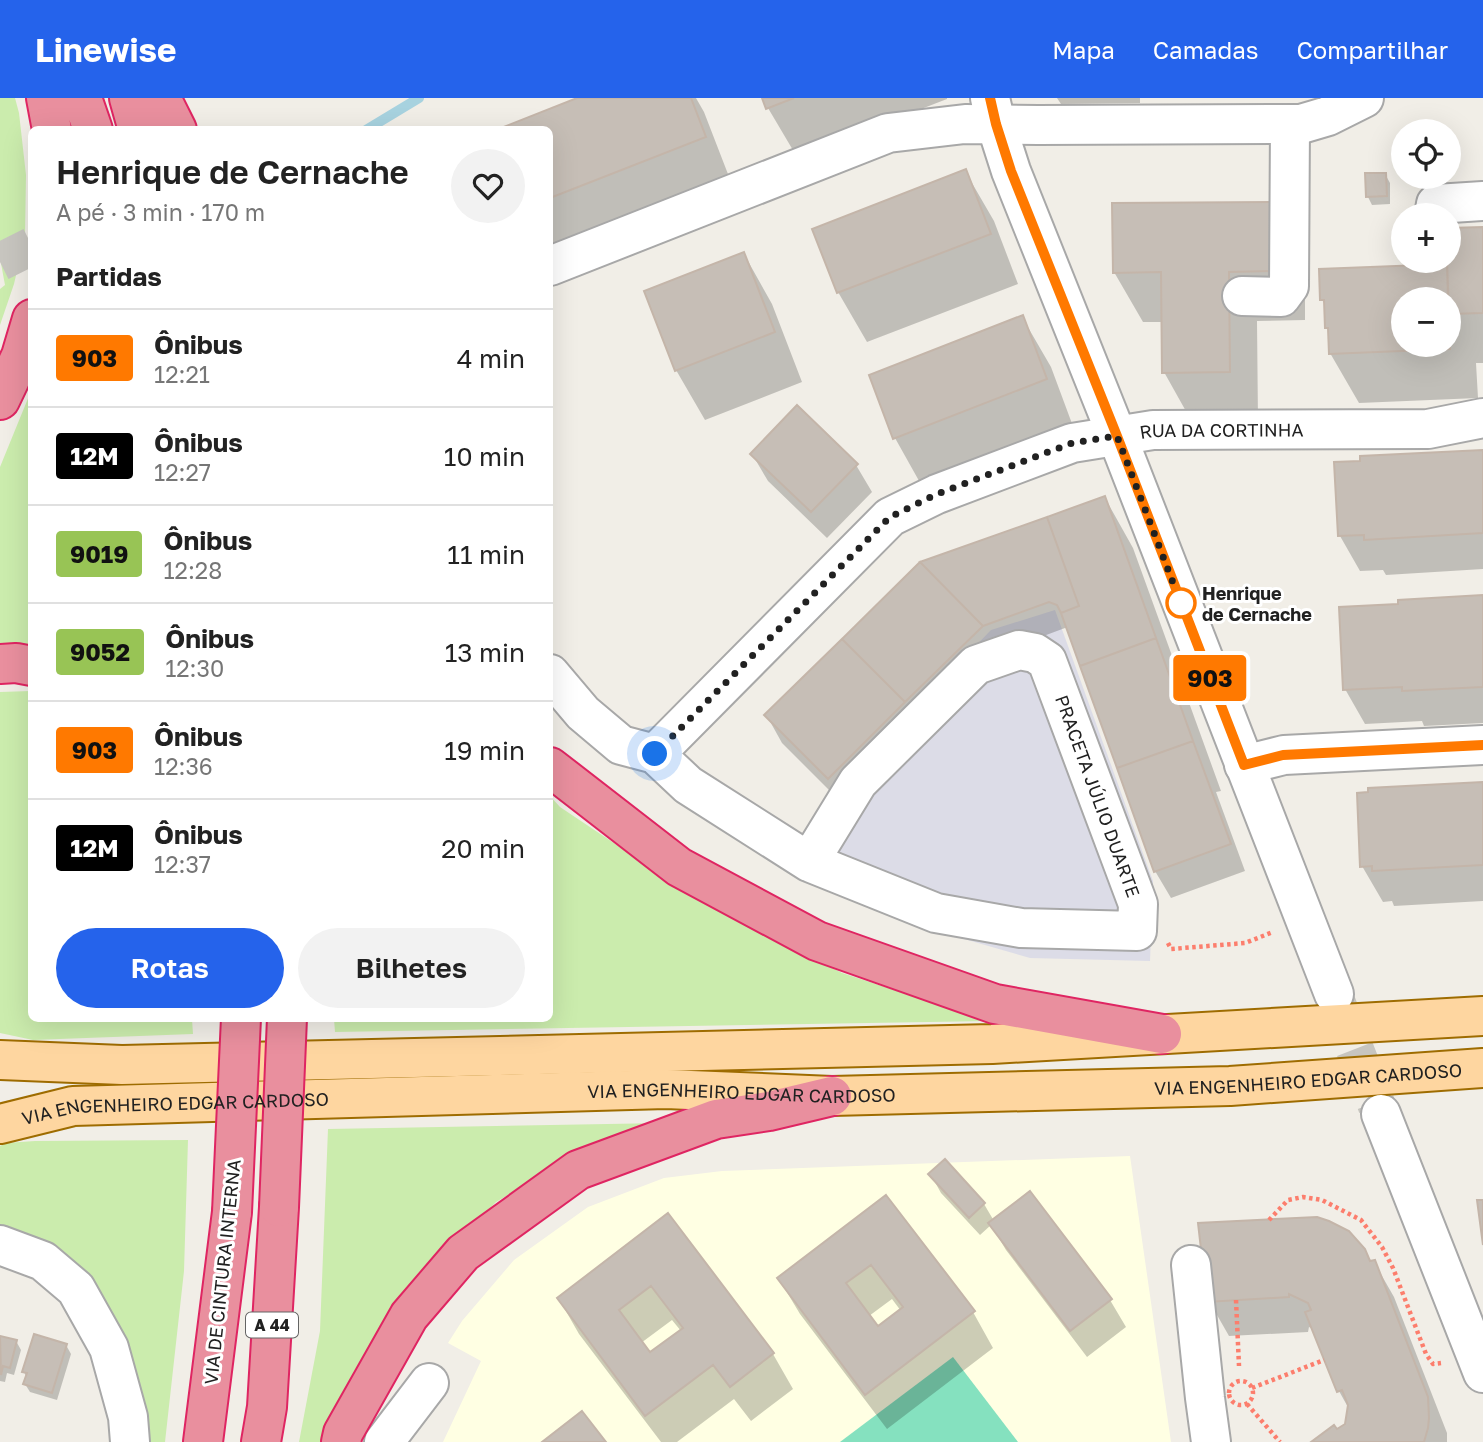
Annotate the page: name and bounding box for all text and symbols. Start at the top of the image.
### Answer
text: Linewise [35,30,177,69]
text: Mapa [1052,35,1115,64]
text: Camadas [1153,35,1258,64]
text: Compartilhar [1296,35,1448,64]
map controls [1391,119,1461,357]
button: locate [1391,119,1461,189]
button: heart [451,149,525,223]
text: Henrique de Cernache [56,152,409,191]
text: A pé · 3 min · 170 m [56,198,265,226]
button: + [1391,203,1461,273]
text: Partidas [56,261,162,292]
button: − [1391,287,1461,357]
text: Ônibus [154,329,243,360]
text: 903 [72,343,117,372]
text: 4 min [457,343,525,374]
text: 12:21 [154,360,210,388]
street label: RUA DA CORTINHA [1138,418,1304,443]
text: Ônibus [154,427,243,458]
text: 12M [70,441,119,470]
text: 10 min [444,441,525,472]
text: 12:27 [154,458,211,486]
text: Ônibus [163,525,252,556]
text: 9019 [70,539,128,568]
text: 11 min [447,539,525,570]
text: 12:28 [163,556,222,584]
place label: Henrique de Cernache [1202,582,1312,625]
marker: Henrique de Cernache [1166,588,1196,618]
text: Ônibus [165,623,254,654]
text: 9052 [70,637,130,666]
text: 13 min [445,637,525,668]
text: 12:30 [165,654,224,682]
line badge: 903 [1170,655,1250,701]
text: 903 [1187,663,1233,692]
street label: PRACETA JÚLIO DUARTE [1051,692,1145,900]
text: Ônibus [154,721,243,752]
text: 903 [72,735,117,764]
text: 19 min [444,735,525,766]
your location [637,736,672,771]
text: 12:36 [154,752,213,780]
text: Ônibus [154,819,243,850]
text: 12M [70,833,119,862]
text: 20 min [441,833,525,864]
text: 12:37 [154,850,211,878]
button: Rotas [56,928,284,1008]
button: Bilhetes [298,928,525,1008]
street label: VIA ENGENHEIRO EDGAR CARDOSO [1154,1059,1463,1099]
street label: VIA ENGENHEIRO EDGAR CARDOSO [587,1078,896,1107]
street label: VIA ENGENHEIRO EDGAR CARDOSO [19,1088,329,1129]
street label: VIA DE CINTURA INTERNA [199,1158,245,1386]
road number: A 44 [246,1312,298,1338]

